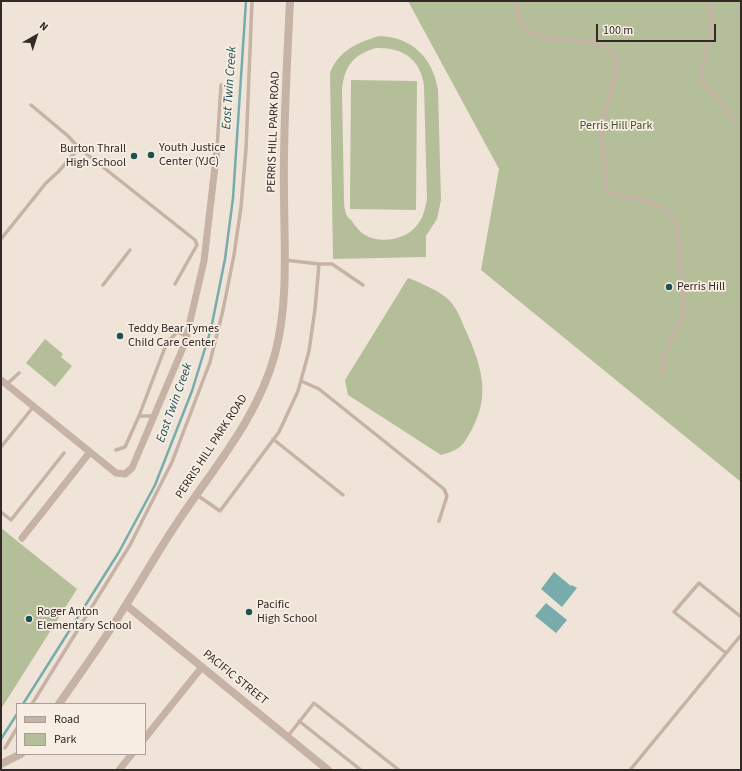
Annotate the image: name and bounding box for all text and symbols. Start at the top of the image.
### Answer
north arrow [16,16,56,56]
scale bar [598,16,718,42]
text: N [36,18,51,34]
text: 100 m [603,22,633,39]
water label: East Twin Creek [219,46,241,130]
street label: PERRIS HILL PARK ROAD [265,71,283,193]
park label: Perris Hill Park [580,119,652,133]
place label: Youth Justice Center (YJC) [159,141,225,169]
place label: Burton Thrall High School [60,142,126,170]
marker: Youth Justice Center (YJC) [146,150,156,160]
marker: Burton Thrall High School [129,151,139,161]
place label: Perris Hill [677,280,725,294]
marker: Perris Hill [664,282,674,292]
place label: Teddy Bear Tymes Child Care Center [128,322,219,350]
marker: Teddy Bear Tymes Child Care Center [115,331,125,341]
water label: East Twin Creek [153,361,197,445]
street label: PERRIS HILL PARK ROAD [173,392,251,502]
place label: Pacific High School [257,598,317,626]
place label: Roger Anton Elementary School [37,605,132,633]
marker: Pacific High School [244,607,254,617]
marker: Roger Anton Elementary School [24,614,34,624]
street label: PACIFIC STREET [200,647,270,709]
legend [16,703,146,755]
text: Road [54,711,80,728]
text: Park [54,731,76,748]

